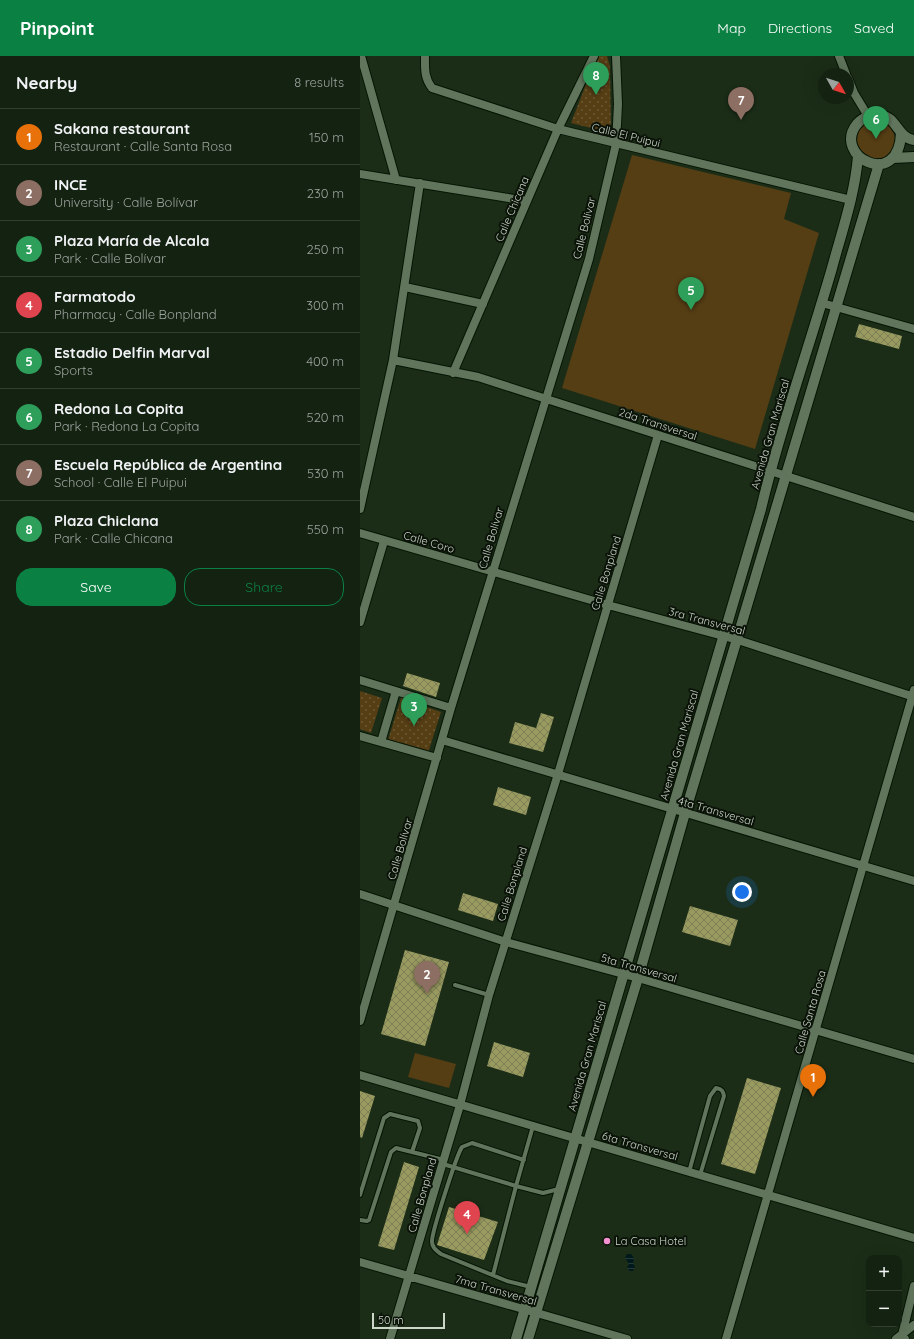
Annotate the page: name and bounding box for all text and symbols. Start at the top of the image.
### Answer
text: Pinpoint [20,16,95,40]
text: Map [717,19,746,37]
text: Directions [768,19,832,37]
text: Saved [854,19,894,37]
pin: 8 [583,62,609,95]
north arrow [818,68,854,104]
text: Nearby [16,72,77,93]
text: 8 results [294,74,344,90]
pin: 7 [728,87,754,120]
pin: 6 [863,106,889,139]
text: Sakana restaurant [54,119,190,138]
street label: Calle El Puipui [590,120,662,150]
text: 1 [26,129,32,145]
text: 150 m [309,129,344,145]
text: Restaurant · Calle Santa Rosa [54,138,232,154]
street label: Calle Chicana [492,174,532,244]
text: INCE [54,175,87,194]
text: 2 [25,185,33,201]
text: 230 m [307,185,344,201]
text: University · Calle Bolívar [54,194,198,210]
street label: Calle Bolívar [570,195,599,260]
text: Plaza María de Alcala [54,231,209,250]
text: 3 [26,241,32,257]
text: 250 m [307,241,344,257]
text: Park · Calle Bolívar [54,250,166,266]
pin: 5 [678,277,704,310]
text: Farmatodo [54,287,136,306]
text: 4 [25,297,33,313]
text: 300 m [306,297,344,313]
text: Pharmacy · Calle Bonpland [54,306,217,322]
text: Estadio Delfin Marval [54,343,210,362]
text: 5 [25,353,33,369]
text: 400 m [306,353,344,369]
text: Sports [54,362,93,378]
street label: Avenida Gran Mariscal [748,377,792,491]
text: Redona La Copita [54,399,184,418]
street label: 2da Transversal [617,405,699,443]
text: 6 [25,409,33,425]
text: 520 m [307,409,344,425]
text: Park · Redona La Copita [54,418,199,434]
text: Escuela República de Argentina [54,455,282,474]
text: 7 [25,465,33,481]
text: 530 m [307,465,344,481]
text: School · Calle El Puipui [54,474,187,490]
street label: Calle Bolívar [476,505,507,570]
text: Plaza Chiclana [54,511,159,530]
text: 8 [25,521,33,537]
text: 550 m [307,521,344,537]
street label: Calle Coro [402,528,456,556]
text: Park · Calle Chicana [54,530,173,546]
street label: Calle Bonpland [588,534,624,612]
button: Save [16,568,176,606]
button: Share [184,568,344,606]
street label: 3ra Transversal [667,604,747,638]
street label: Avenida Gran Mariscal [657,688,701,802]
pin: 3 [401,693,427,726]
street label: 4ta Transversal [677,794,755,828]
street label: Calle Bolívar [385,816,416,881]
street label: Calle Bonpland [494,845,530,923]
your location [732,882,752,902]
street label: 5ta Transversal [599,950,679,986]
pin: 2 [414,961,440,994]
street label: Calle Santa Rosa [791,968,829,1056]
street label: Avenida Gran Mariscal [565,999,609,1113]
pin: 1 [800,1064,826,1097]
street label: 6ta Transversal [600,1128,680,1164]
street label: Calle Bonpland [405,1156,439,1234]
pin: 4 [454,1201,480,1234]
place label: La Casa Hotel [615,1234,686,1248]
marker: La Casa Hotel [602,1236,612,1246]
map controls [866,1255,902,1327]
button: + [866,1255,902,1291]
street label: 7ma Transversal [454,1272,538,1308]
button: − [866,1291,902,1327]
scale bar [372,1311,445,1330]
text: 50 m [378,1313,404,1327]

